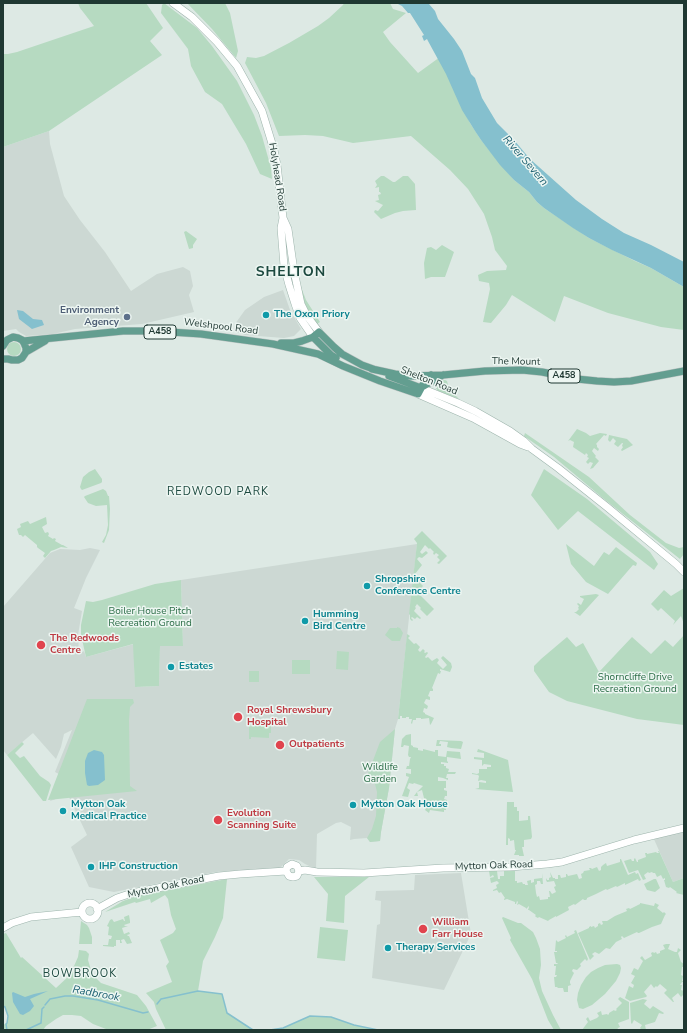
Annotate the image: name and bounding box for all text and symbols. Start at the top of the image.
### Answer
water label: River Severn [500,133,550,189]
street label: Holyhead Road [266,142,288,212]
district label: SHELTON [256,265,326,281]
place label: Environment Agency [60,305,119,328]
place label: The Oxon Priory [274,309,350,321]
marker: The Oxon Priory [261,310,271,320]
marker: Environment Agency [122,312,132,322]
street label: Welshpool Road [183,316,259,338]
road number: A458 [144,325,176,339]
street label: The Mount [492,356,540,368]
street label: Shelton Road [399,364,459,398]
road number: A458 [548,369,580,383]
district label: REDWOOD PARK [167,485,269,499]
place label: Shropshire Conference Centre [375,574,461,598]
marker: Shropshire Conference Centre [362,581,372,591]
park label: Boiler House Pitch Recreation Ground [108,606,192,630]
place label: Humming Bird Centre [313,609,366,632]
marker: Humming Bird Centre [300,616,310,626]
place label: The Redwoods Centre [50,633,119,656]
marker: The Redwoods Centre [35,639,47,651]
place label: Estates [179,661,213,673]
marker: Estates [166,662,176,672]
park label: Shorncliffe Drive Recreation Ground [593,672,677,696]
place label: Royal Shrewsbury Hospital [247,705,332,728]
marker: Royal Shrewsbury Hospital [232,711,244,723]
marker: Outpatients [274,739,286,751]
place label: Outpatients [289,739,344,751]
park label: Wildlife Garden [362,762,398,786]
place label: Mytton Oak Medical Practice [71,799,147,822]
place label: Mytton Oak House [361,799,448,811]
marker: Mytton Oak House [348,800,358,810]
marker: Mytton Oak Medical Practice [58,806,68,816]
place label: Evolution Scanning Suite [227,808,296,832]
marker: Evolution Scanning Suite [212,814,224,826]
street label: Mytton Oak Road [455,859,533,873]
place label: IHP Construction [99,861,178,873]
marker: IHP Construction [86,862,96,872]
street label: Mytton Oak Road [126,873,206,901]
place label: William Farr House [432,917,483,940]
marker: William Farr House [417,923,429,935]
place label: Therapy Services [396,942,475,954]
marker: Therapy Services [383,943,393,953]
district label: BOWBROOK [43,967,117,981]
water label: Radbrook [71,983,121,1005]

